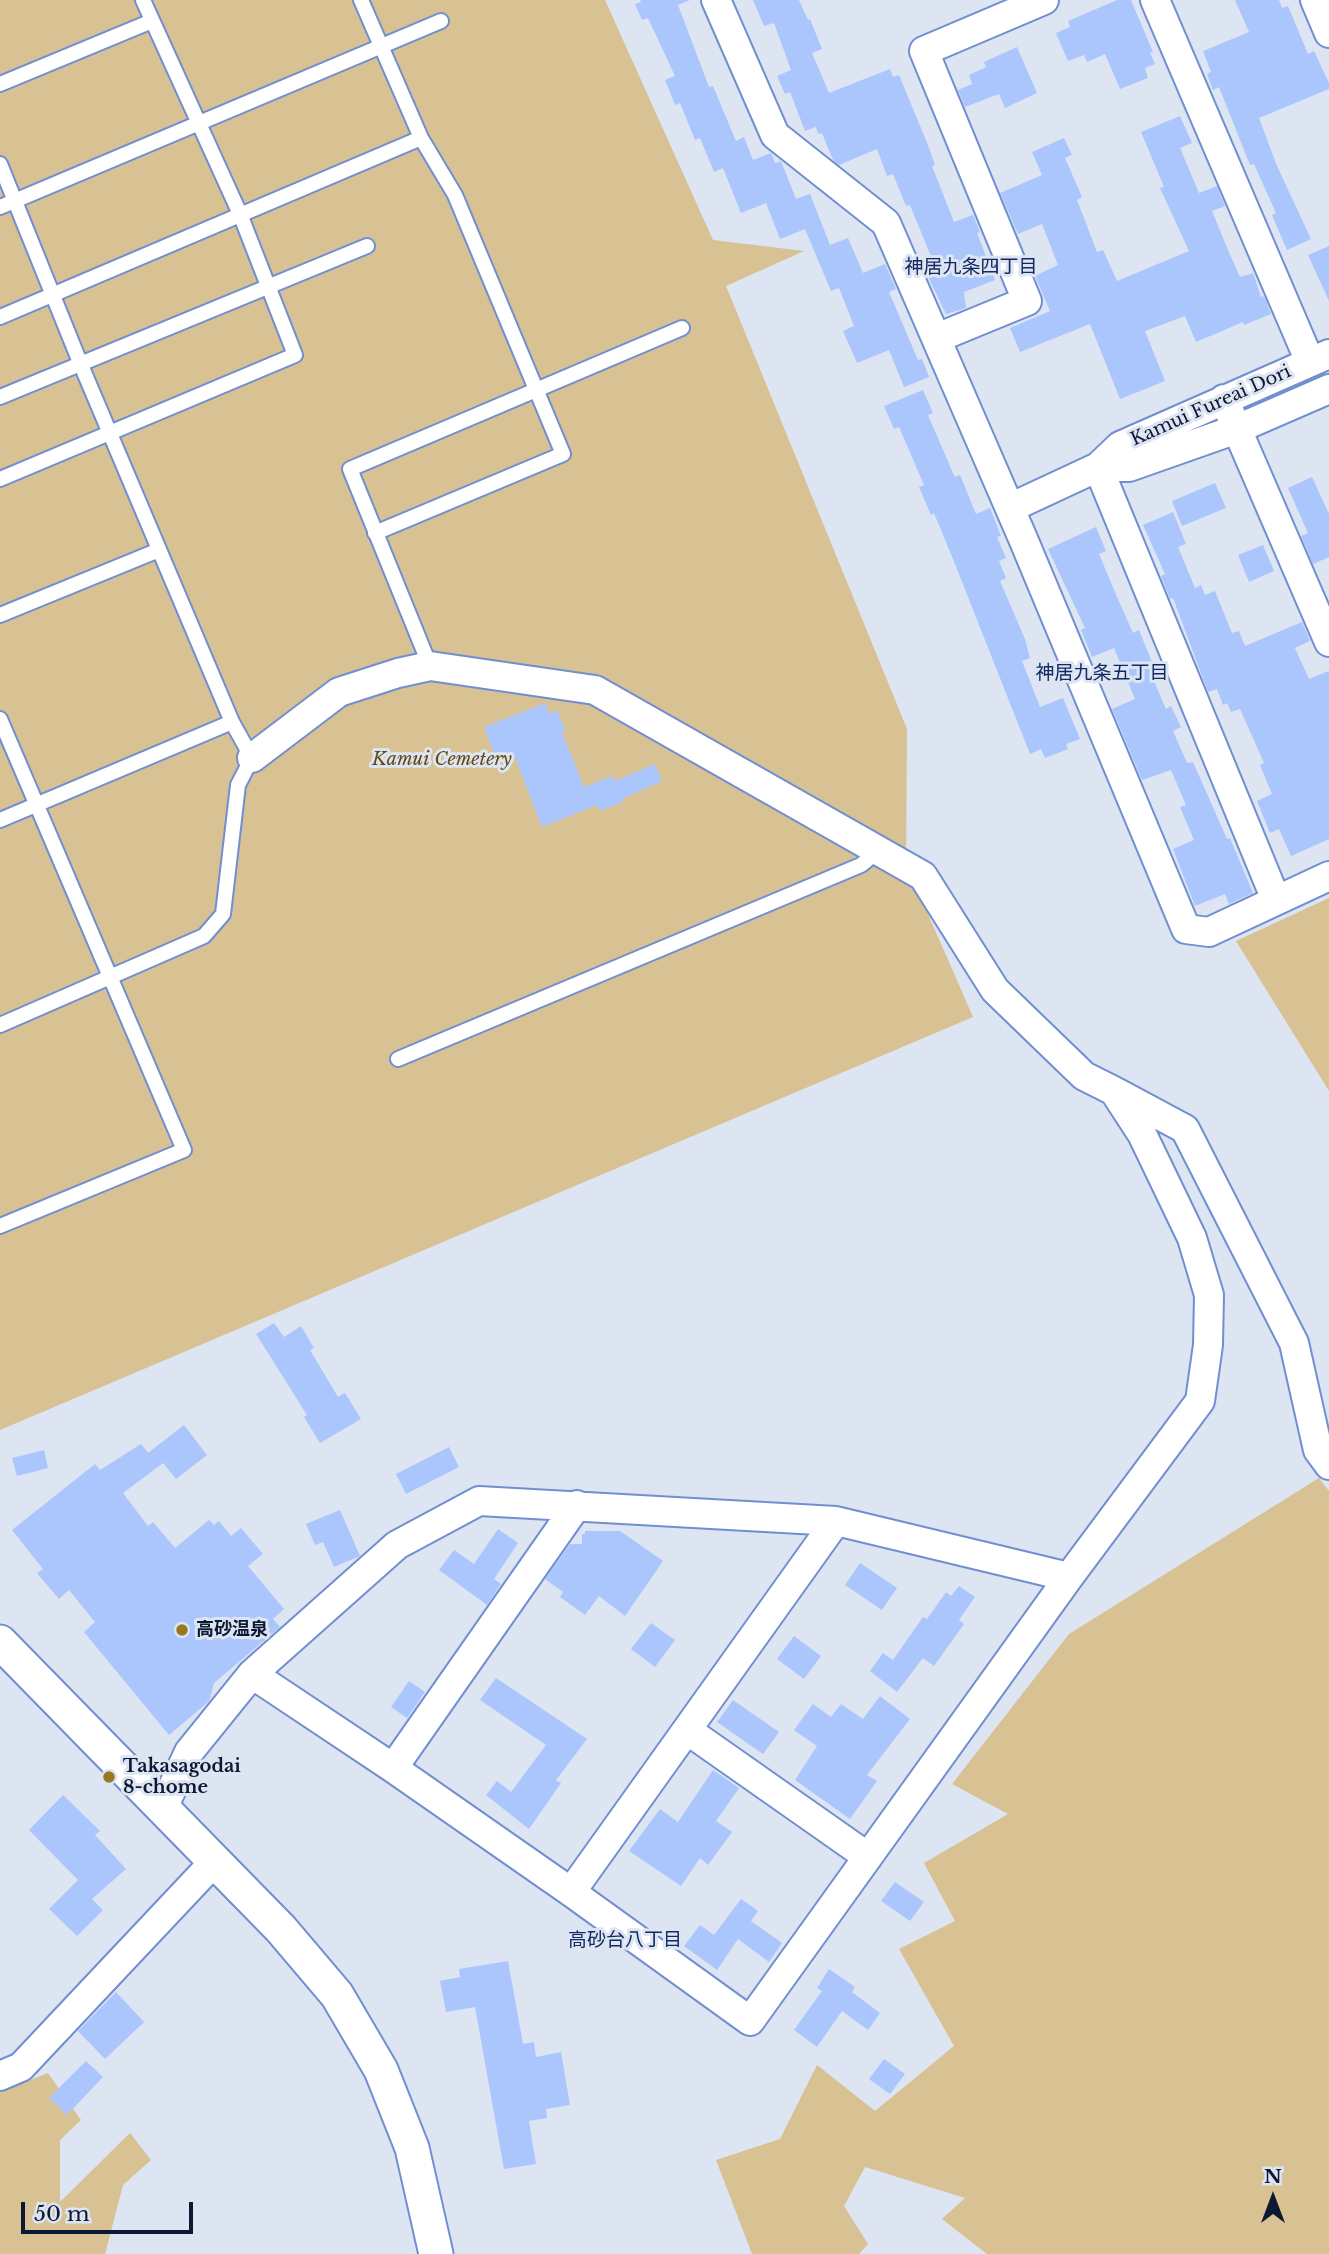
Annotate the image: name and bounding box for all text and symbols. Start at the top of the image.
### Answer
district label: 神居九条四丁目 [905,257,1037,279]
street label: Kamui Fureai Dori [1128,361,1294,451]
district label: 神居九条五丁目 [1036,663,1168,685]
park label: Kamui Cemetery [372,749,512,771]
place label: 高砂温泉 [196,1619,268,1641]
marker: 高砂温泉 [174,1622,190,1638]
place label: Takasagodai 8-chome [123,1756,241,1798]
marker: Takasagodai 8-chome [101,1769,117,1785]
district label: 高砂台八丁目 [568,1930,682,1952]
north arrow [1238,2163,1308,2233]
text: N [1264,2165,1282,2188]
scale bar [24,2188,196,2232]
text: 50 m [34,2201,89,2227]

